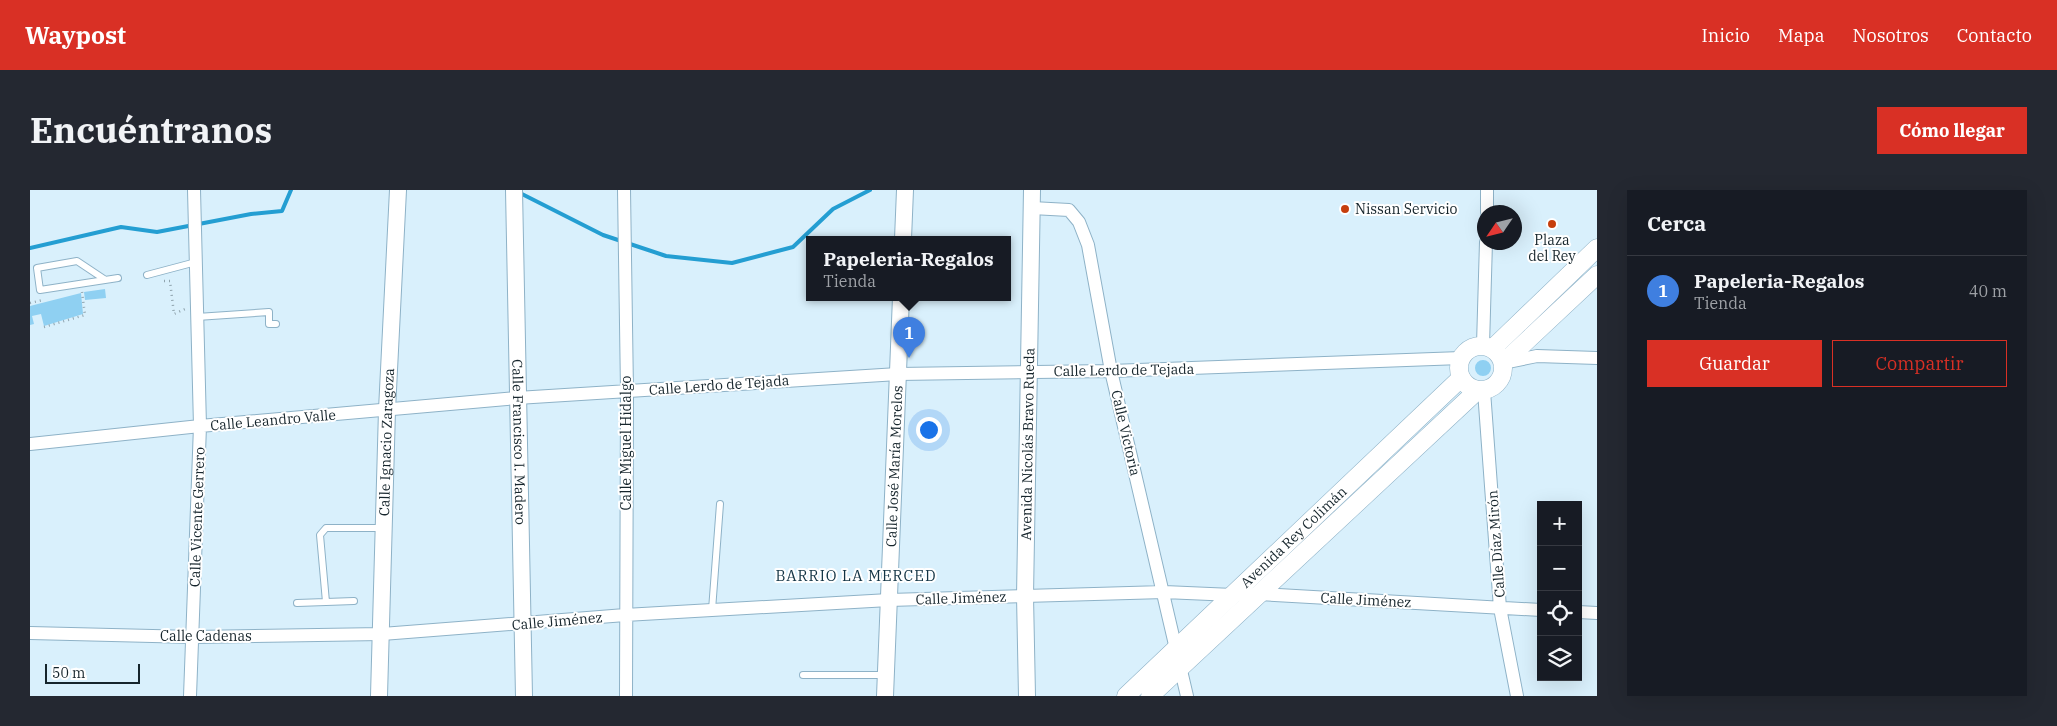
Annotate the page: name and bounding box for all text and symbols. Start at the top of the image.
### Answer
text: Waypost [25,19,126,51]
text: Inicio [1702,24,1750,47]
text: Mapa [1778,24,1825,47]
text: Nosotros [1853,24,1929,47]
text: Contacto [1957,24,2032,47]
text: Encuéntranos [30,107,272,153]
button: Cómo llegar [1877,107,2027,154]
place label: Nissan Servicio [1355,200,1458,218]
marker: Nissan Servicio [1339,203,1351,215]
north arrow [1477,205,1522,250]
text: Cerca [1647,209,1706,237]
marker: Plaza del Rey [1546,218,1558,230]
place label: Plaza del Rey [1528,231,1576,265]
popup [806,236,1011,301]
text: Papeleria-Regalos [823,247,994,271]
text: Papeleria-Regalos [1694,269,1864,293]
text: Tienda [823,271,876,291]
text: 1 [1658,281,1668,301]
text: 40 m [1969,281,2007,301]
text: Tienda [1694,293,1747,313]
pin: 1 [893,317,925,358]
button: Guardar [1647,340,1822,387]
button: Compartir [1832,340,2007,387]
street label: Avenida Nicolás Bravo Rueda [1017,347,1038,540]
street label: Calle Francisco I. Madero [508,359,530,525]
street label: Calle Lerdo de Tejada [1053,360,1195,380]
street label: Calle Ignacio Zaragoza [375,367,398,516]
street label: Calle Lerdo de Tejada [648,371,790,399]
street label: Calle Miguel Hidalgo [617,375,635,510]
street label: Calle José María Morelos [882,385,906,547]
street label: Calle Victoria [1107,388,1145,478]
street label: Calle Leandro Valle [209,406,337,434]
your location [916,417,942,443]
street label: Calle Vicente Gerrero [186,447,208,587]
street label: Avenida Rey Colimán [1237,482,1350,592]
street label: Calle Díaz Mirón [1483,490,1509,598]
map controls [1537,501,1582,681]
button: + [1537,501,1582,546]
button: − [1537,546,1582,591]
district label: BARRIO LA MERCED [775,566,937,585]
street label: Calle Jiménez [915,587,1007,609]
street label: Calle Jiménez [1320,589,1412,611]
button: locate [1537,591,1582,636]
street label: Calle Jiménez [511,608,603,634]
street label: Calle Cadenas [160,627,252,645]
button: layers [1537,636,1582,681]
scale bar [45,661,140,684]
text: 50 m [52,664,85,682]

